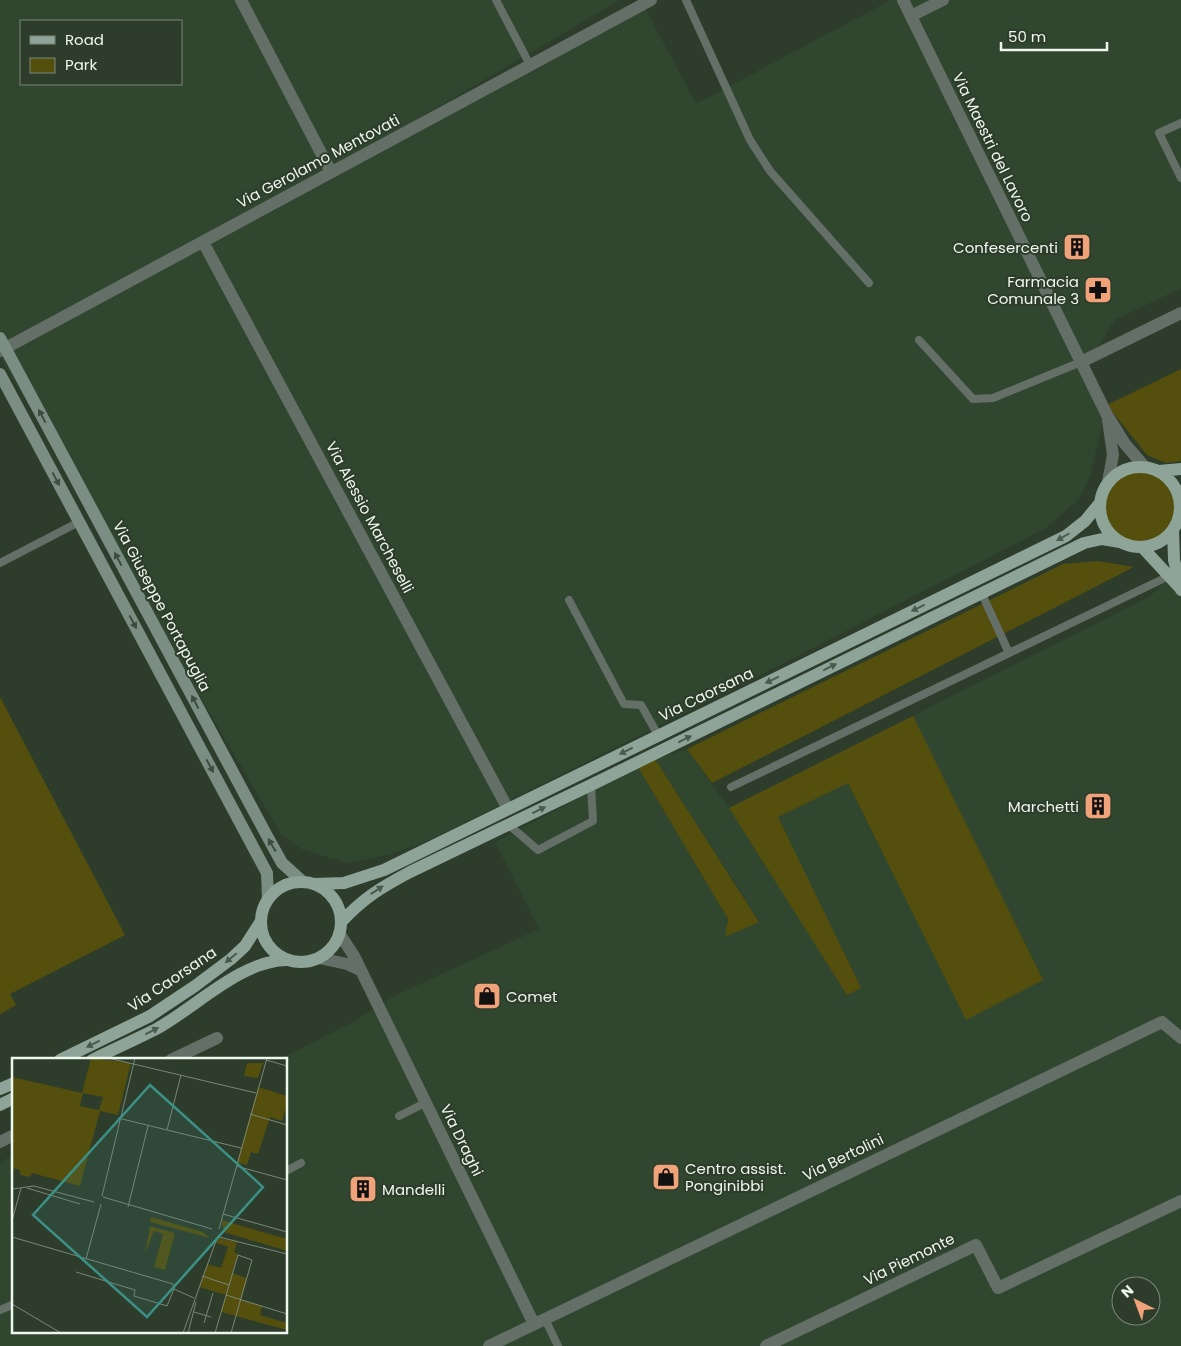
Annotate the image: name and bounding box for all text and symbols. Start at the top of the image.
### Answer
legend [20,20,182,85]
scale bar [1001,20,1107,52]
text: 50 m [1008,26,1046,47]
text: Road [65,29,104,50]
text: Park [65,54,97,75]
street label: Via Maestri del Lavoro [948,69,1038,225]
street label: Via Gerolamo Mentovati [233,109,403,213]
building icon: Confesercenti [1062,232,1092,262]
place label: Confesercenti [953,237,1058,258]
place label: Farmacia Comunale 3 [987,271,1079,309]
pharmacy icon: Farmacia Comunale 3 [1083,275,1113,305]
one-way arrow [37,409,46,422]
street label: Via Alessio Marcheselli [321,438,419,596]
one-way arrow [52,472,60,486]
street label: Via Giuseppe Portapuglia [108,517,216,695]
one-way arrow [1057,532,1070,541]
one-way arrow [114,552,122,566]
one-way arrow [911,605,925,613]
one-way arrow [129,615,137,630]
street label: Via Caorsana [655,662,757,726]
one-way arrow [823,663,837,671]
one-way arrow [765,676,779,684]
one-way arrow [191,695,199,709]
one-way arrow [677,735,692,743]
one-way arrow [619,747,633,755]
one-way arrow [205,759,214,772]
building icon: Marchetti [1083,791,1113,821]
place label: Marchetti [1008,796,1079,817]
one-way arrow [532,806,546,814]
one-way arrow [268,839,277,852]
one-way arrow [371,885,384,894]
street label: Via Caorsana [124,942,220,1016]
one-way arrow [225,953,238,964]
shop icon: Comet [472,981,502,1011]
place label: Comet [506,986,557,1007]
one-way arrow [145,1026,159,1034]
one-way arrow [86,1039,101,1048]
inset map [12,1058,288,1334]
street label: Via Draghi [436,1100,488,1180]
street label: Via Bertolini [799,1128,887,1186]
place label: Centro assist. Ponginibbi [685,1158,786,1196]
shop icon: Centro assist. Ponginibbi [651,1162,681,1192]
building icon: Mandelli [348,1174,378,1204]
place label: Mandelli [382,1179,445,1200]
street label: Via Piemonte [860,1228,958,1290]
north arrow [1111,1276,1161,1326]
text: N [1117,1280,1138,1302]

